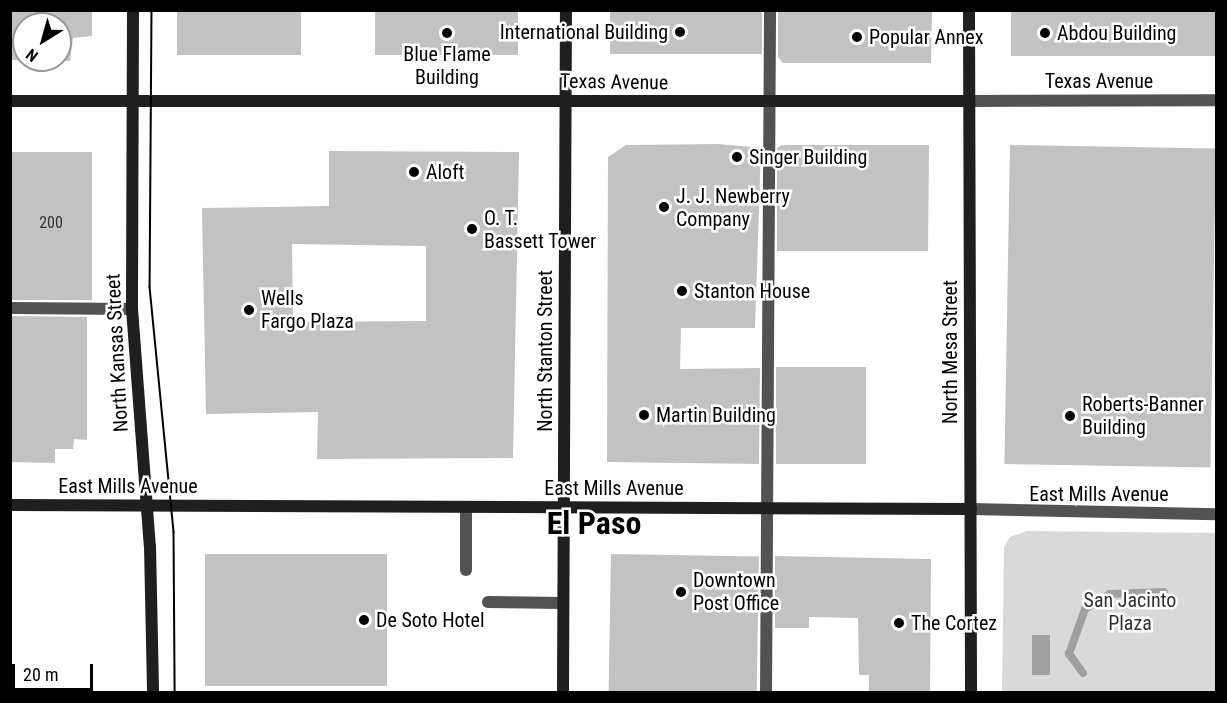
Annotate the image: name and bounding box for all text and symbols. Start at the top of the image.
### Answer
north arrow [12,12,72,72]
place label: International Building [500,20,668,44]
place label: Abdou Building [1057,21,1176,45]
marker: International Building [673,25,687,39]
place label: Popular Annex [869,25,983,49]
marker: Blue Flame Building [440,26,454,40]
marker: Abdou Building [1038,26,1052,40]
marker: Popular Annex [850,30,864,44]
place label: Blue Flame Building [403,42,491,89]
text: N [22,45,42,66]
street label: Texas Avenue [560,69,668,95]
street label: Texas Avenue [1045,69,1153,93]
place label: Singer Building [749,145,867,169]
marker: Singer Building [730,150,744,164]
place label: Aloft [426,160,464,184]
marker: Aloft [407,165,421,179]
place label: J. J. Newberry Company [676,184,790,231]
marker: J. J. Newberry Company [657,200,671,214]
place label: O. T. Bassett Tower [484,206,596,253]
house number: 200 [39,213,63,233]
marker: O. T. Bassett Tower [465,222,479,236]
street label: North Stanton Street [533,270,557,432]
street label: North Kansas Street [101,273,133,433]
place label: Stanton House [694,279,810,303]
street label: North Mesa Street [938,280,962,424]
marker: Stanton House [675,284,689,298]
place label: Wells Fargo Plaza [261,286,354,333]
marker: Wells Fargo Plaza [242,303,256,317]
place label: Roberts-Banner Building [1082,392,1204,439]
place label: Martin Building [656,403,776,427]
marker: Martin Building [637,408,651,422]
marker: Roberts-Banner Building [1063,409,1077,423]
street label: East Mills Avenue [58,474,198,498]
street label: East Mills Avenue [544,476,684,500]
street label: East Mills Avenue [1029,482,1169,506]
district label: El Paso [547,504,641,542]
place label: Downtown Post Office [693,568,779,615]
marker: Downtown Post Office [674,585,688,599]
park label: San Jacinto Plaza [1084,589,1176,636]
place label: De Soto Hotel [376,608,484,632]
place label: The Cortez [911,611,997,635]
marker: De Soto Hotel [357,613,371,627]
marker: The Cortez [892,616,906,630]
scale bar [15,652,96,690]
text: 20 m [23,664,58,685]

